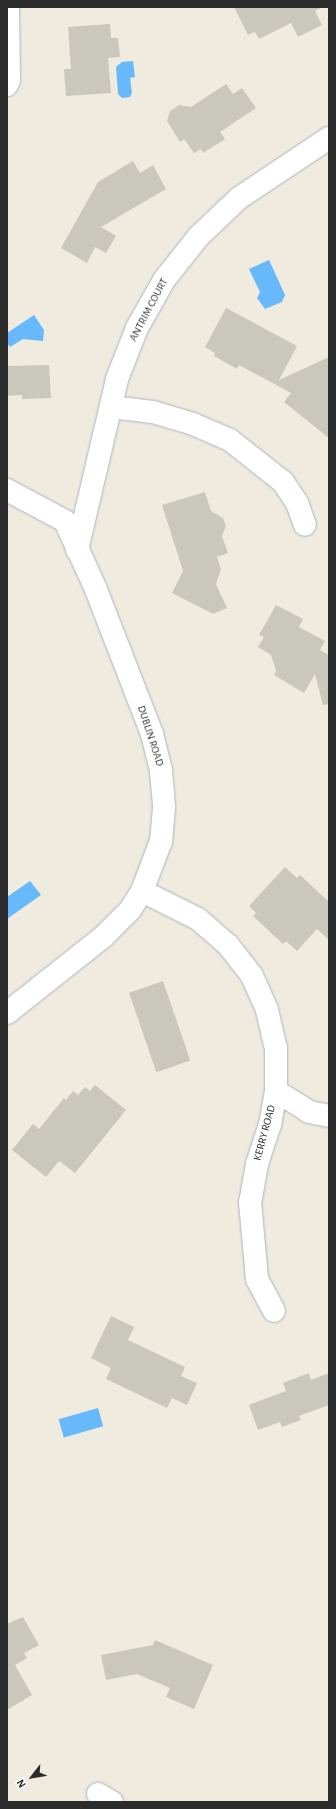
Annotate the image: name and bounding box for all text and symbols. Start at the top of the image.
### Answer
street label: ANTRIM COURT [127,276,171,344]
street label: DUBLIN ROAD [134,704,166,768]
street label: KERRY ROAD [251,1104,279,1162]
north arrow [12,1757,52,1797]
text: N [15,1777,28,1790]

